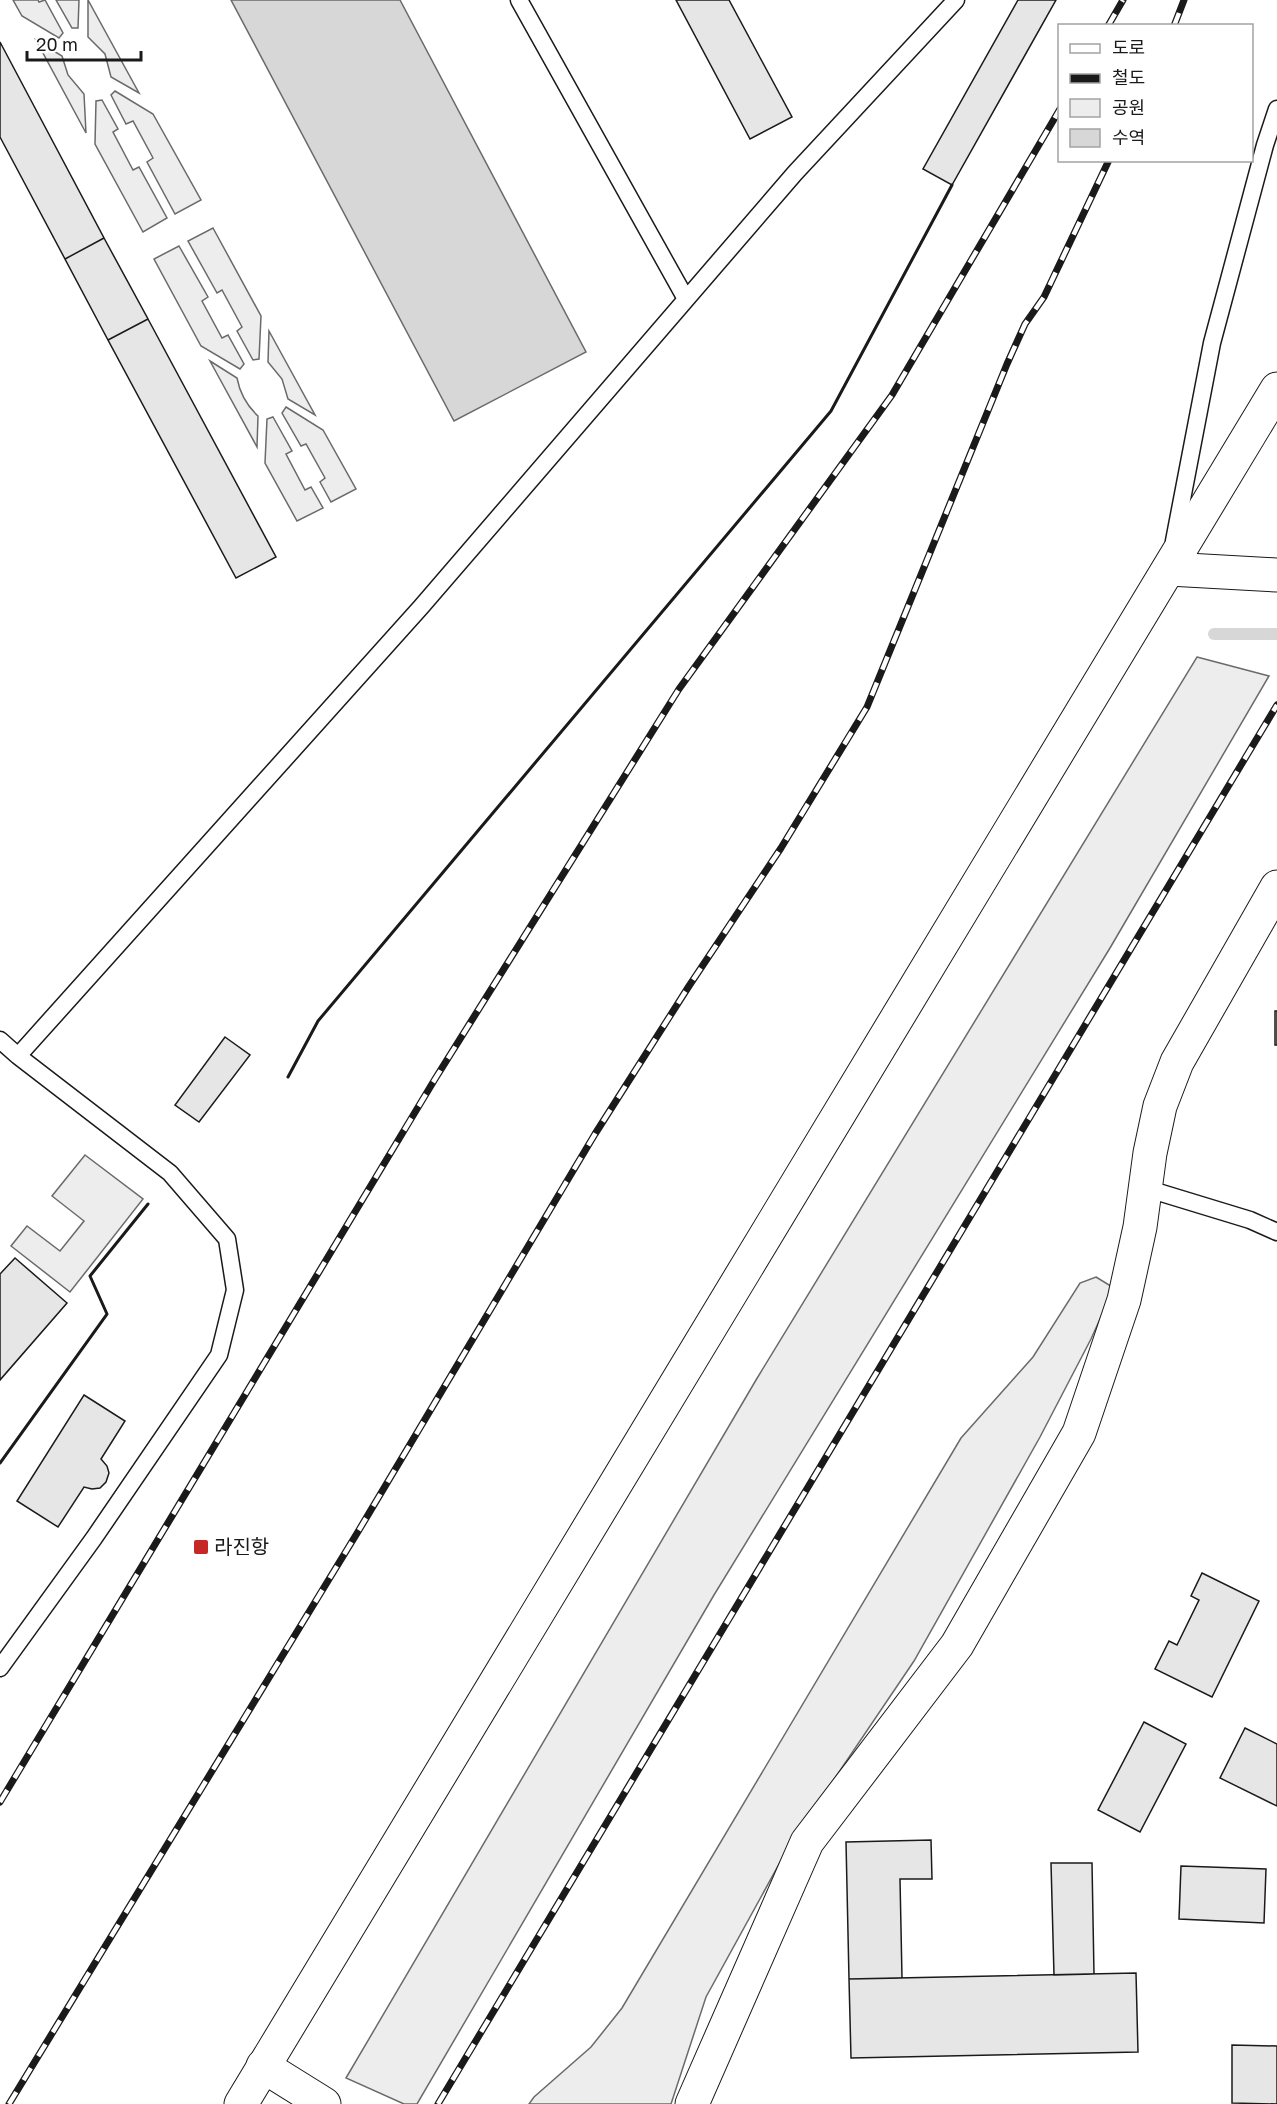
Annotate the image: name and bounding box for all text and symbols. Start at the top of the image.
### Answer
scale bar [27,24,141,62]
legend [1058,24,1253,162]
text: 20 m [36,33,78,55]
text: 도로 [1112,36,1145,58]
text: 철도 [1112,66,1145,88]
text: 공원 [1112,96,1145,118]
text: 수역 [1112,126,1145,148]
place label: 라진항 [214,1534,269,1558]
marker: 라진항 [192,1538,210,1556]

